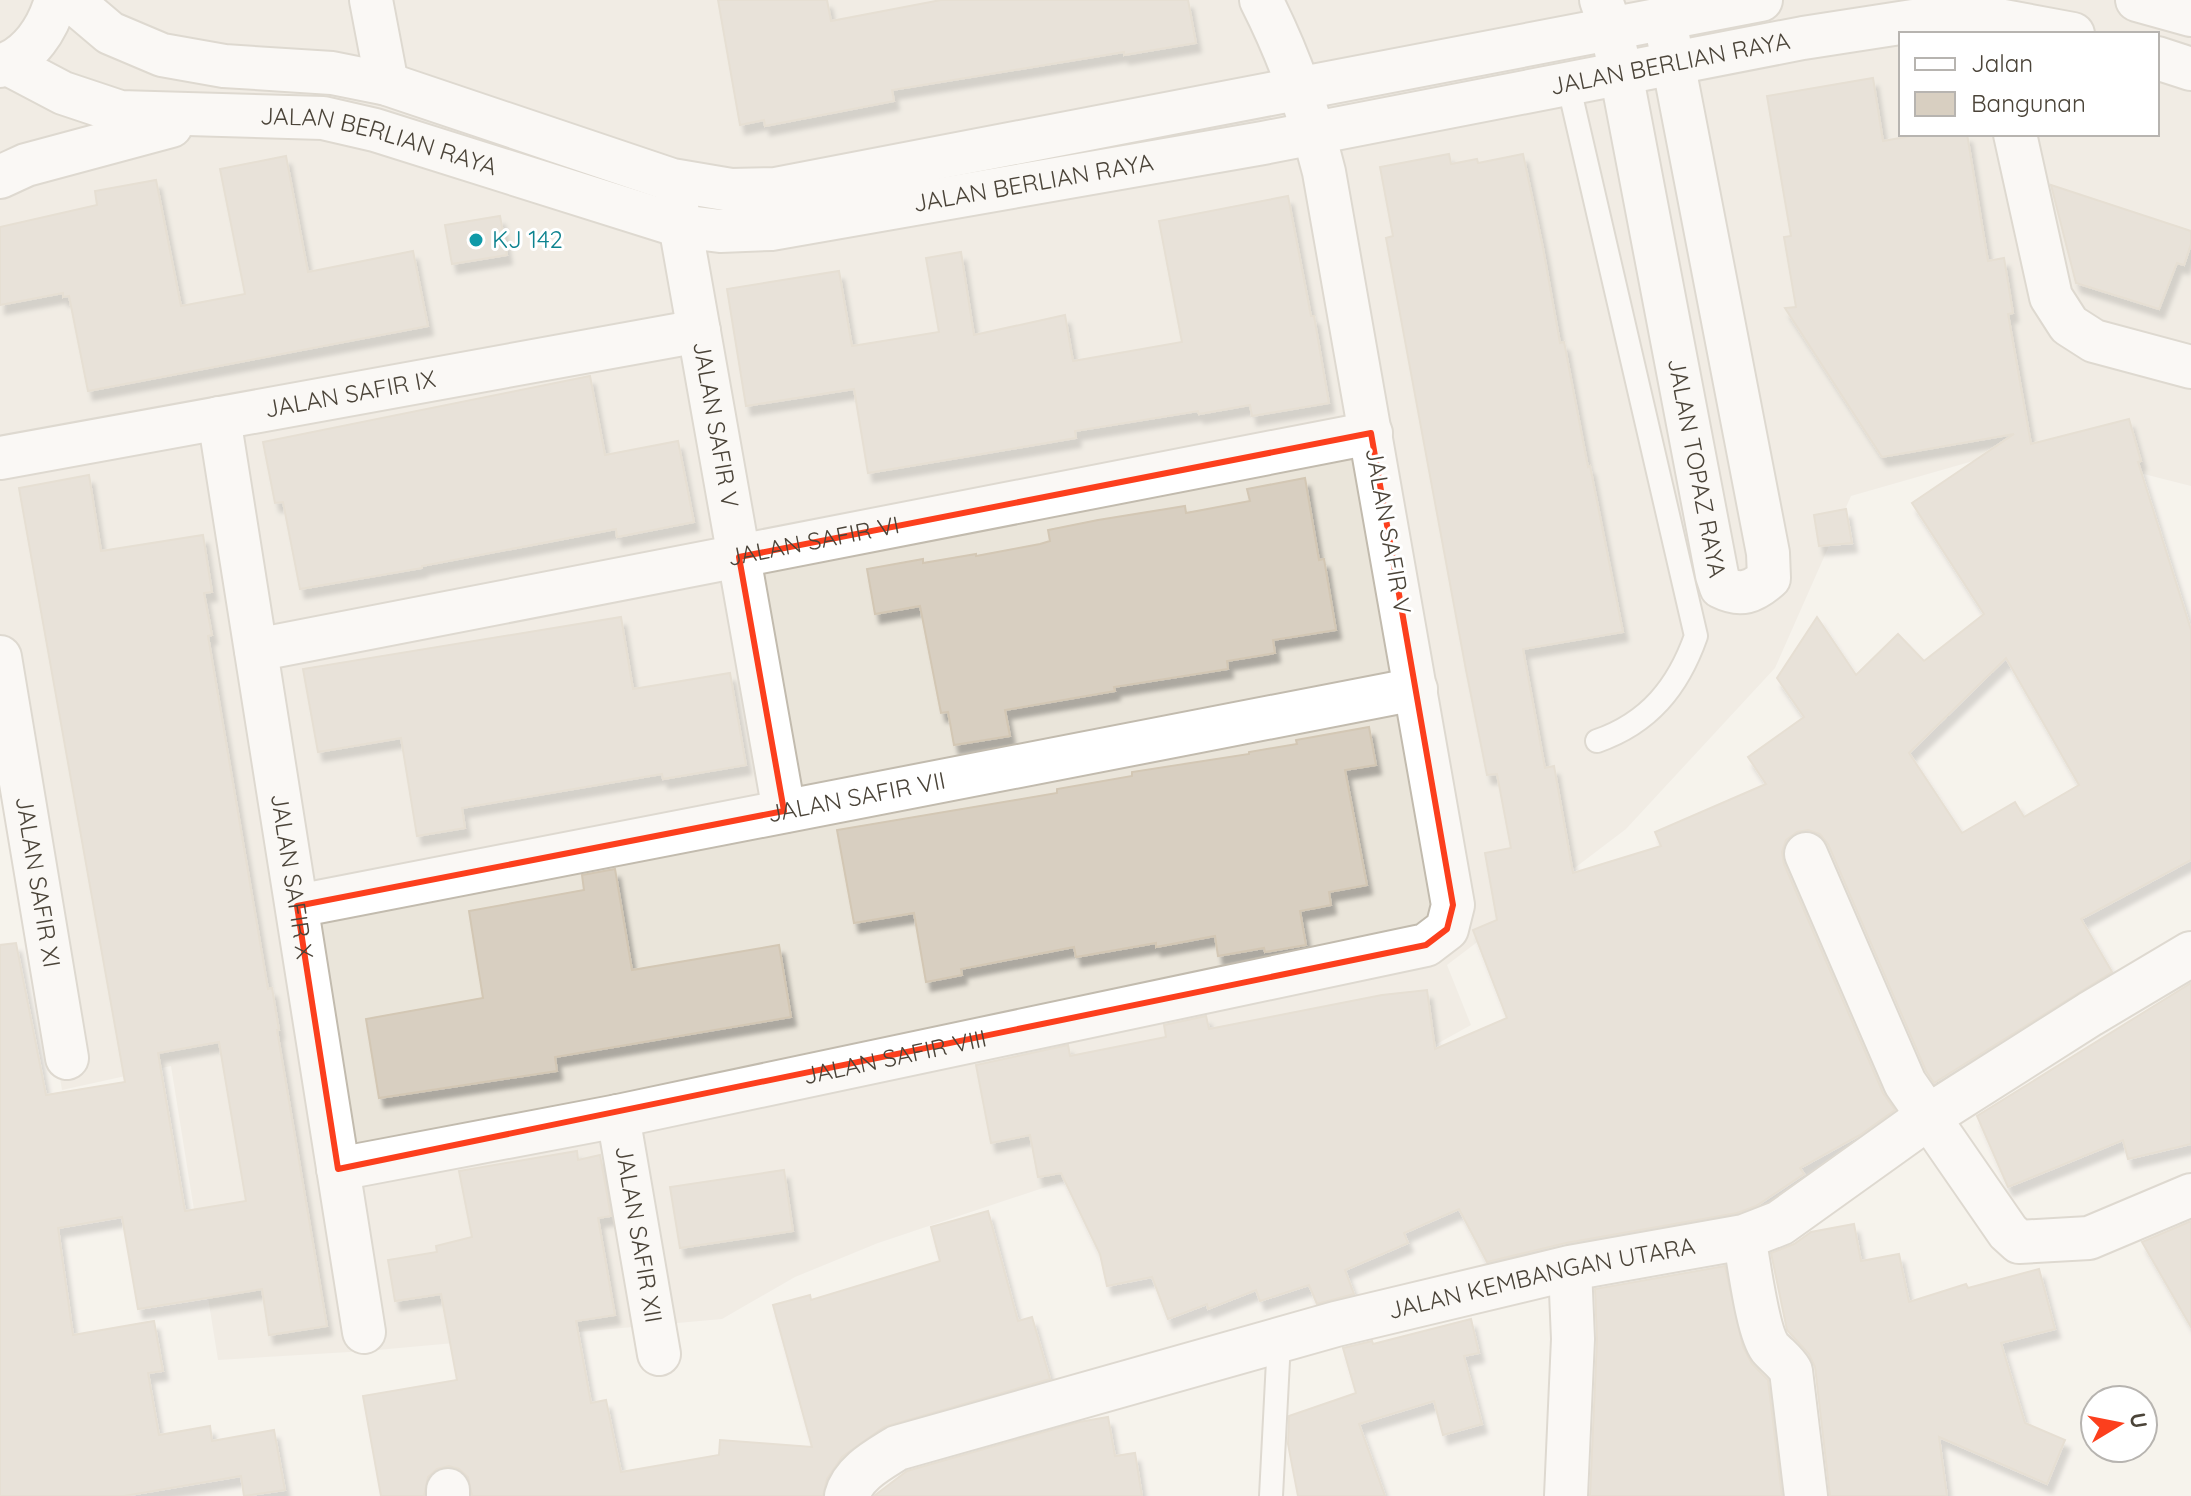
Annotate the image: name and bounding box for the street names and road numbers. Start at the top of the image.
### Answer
street label: JALAN BERLIAN RAYA [1548,25,1792,101]
street label: JALAN BERLIAN RAYA [260,100,501,181]
street label: JALAN BERLIAN RAYA [911,146,1156,218]
street label: JALAN SAFIR V [687,339,746,510]
street label: JALAN TOPAZ RAYA [1662,355,1733,580]
street label: JALAN SAFIR IX [262,363,438,424]
street label: JALAN SAFIR V [1360,445,1418,616]
street label: JALAN SAFIR VI [725,509,902,572]
street label: JALAN SAFIR VII [765,765,948,828]
street label: JALAN SAFIR X [265,791,321,961]
street label: JALAN SAFIR XI [10,794,68,970]
street label: JALAN SAFIR VIII [800,1022,989,1090]
street label: JALAN SAFIR XII [609,1143,669,1325]
street label: JALAN KEMBANGAN UTARA [1385,1230,1697,1325]

